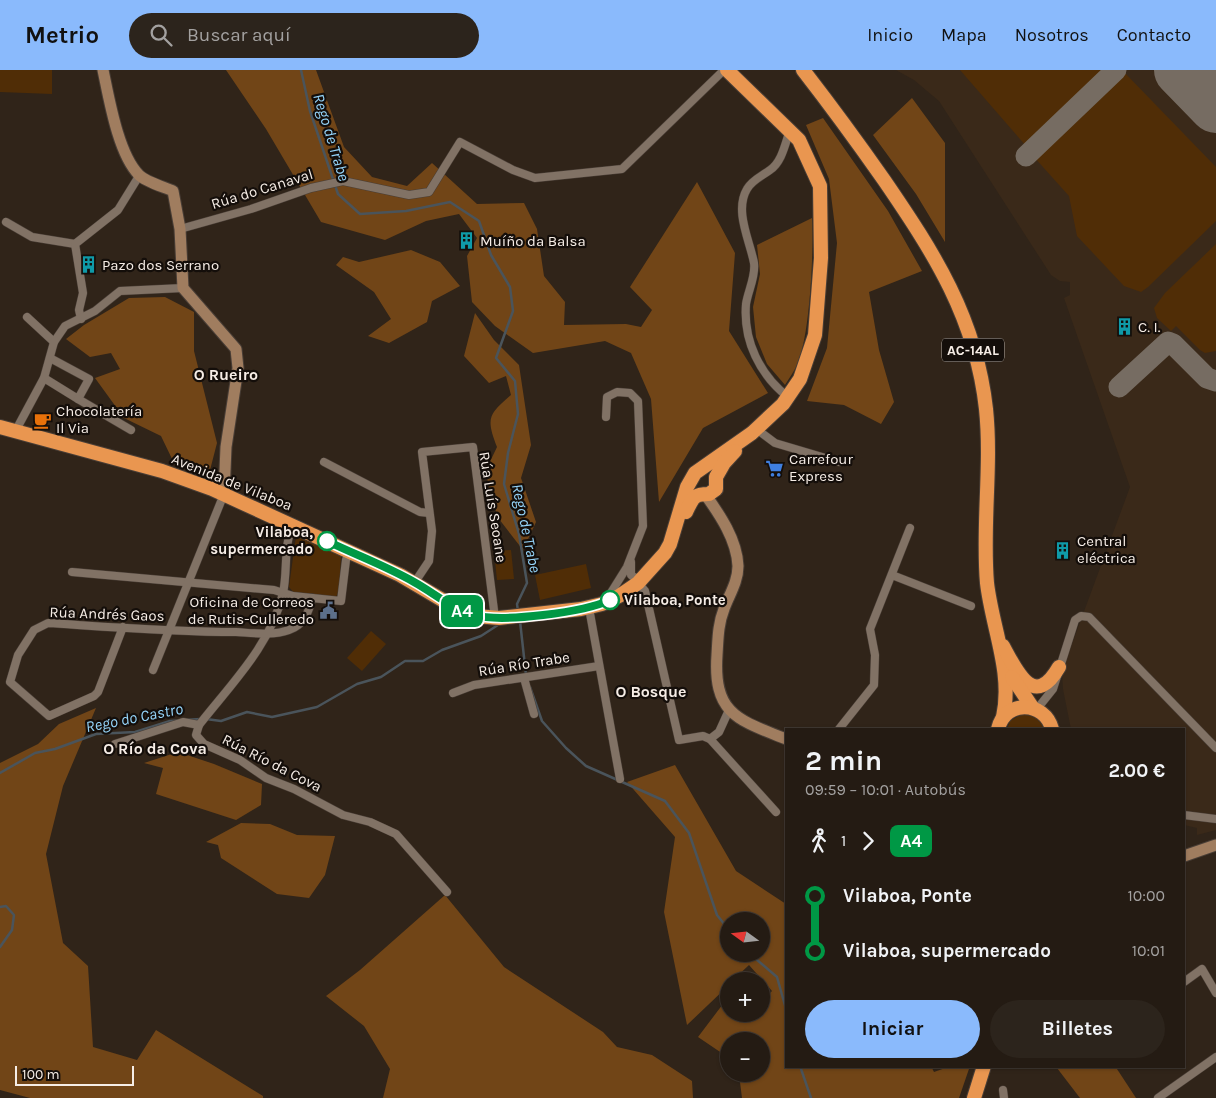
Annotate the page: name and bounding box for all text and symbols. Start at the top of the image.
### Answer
search box [129,13,479,58]
text: Metrio [25,21,99,49]
icon: search [147,21,175,49]
text: Buscar aquí [187,24,291,46]
text: Inicio [867,24,913,46]
text: Mapa [941,24,987,46]
text: Nosotros [1015,24,1089,46]
text: Contacto [1117,24,1191,46]
water label: Rego de Trabe [309,91,354,184]
street label: Rúa do Canaval [209,165,315,213]
building icon: Muíño da Balsa [456,231,476,251]
place label: Muíño da Balsa [480,232,586,250]
building icon: Pazo dos Serrano [78,255,98,275]
place label: Pazo dos Serrano [102,256,219,274]
building icon: C. I. [1114,317,1134,337]
place label: C. I. [1138,318,1161,336]
road number: AC-14AL [942,338,1004,362]
district label: O Rueiro [194,365,258,384]
place label: Chocolatería Il Via [56,402,142,437]
cafe icon: Chocolatería Il Via [32,410,52,430]
street label: Avenida de Vilaboa [169,450,295,514]
street label: Rúa Luís Seoane [475,450,511,564]
place label: Carrefour Express [789,450,853,485]
supermarket icon: Carrefour Express [765,458,785,478]
water label: Rego de Trabe [508,482,545,575]
place label: Vilaboa, supermercado [210,523,313,558]
marker: Vilaboa, supermercado [317,531,337,551]
place label: Central eléctrica [1077,532,1136,567]
building icon: Central eléctrica [1053,540,1073,560]
marker: Vilaboa, Ponte [600,590,620,610]
place label: Vilaboa, Ponte [624,591,726,609]
place label: Oficina de Correos de Rutis-Culleredo [188,593,314,628]
line badge: A4 [440,595,484,627]
text: A4 [451,600,473,622]
public building icon: Oficina de Correos de Rutis-Culleredo [318,601,338,621]
street label: Rúa Andrés Gaos [49,603,165,625]
street label: Rúa Río Trabe [477,648,571,680]
district label: O Bosque [615,682,687,701]
water label: Rego do Castro [84,699,184,736]
street label: Rúa Río da Cova [219,730,325,796]
district label: O Río da Cova [103,739,207,758]
text: 2 min [805,744,882,777]
text: 2.00 € [1109,760,1165,782]
text: 09:59 – 10:01 · Autobús [805,780,966,799]
icon: walk [805,827,833,855]
icon: forward [854,827,882,855]
text: A4 [900,830,922,852]
text: 1 [841,831,846,850]
text: Vilaboa, Ponte [843,885,972,907]
text: 10:00 [1128,886,1165,905]
north arrow [720,912,770,962]
map controls [720,912,770,1082]
text: Vilaboa, supermercado [843,940,1051,962]
text: 10:01 [1132,941,1165,960]
button: + [720,972,770,1022]
button: Iniciar [805,1000,980,1058]
button: Billetes [990,1000,1165,1058]
button: − [720,1032,770,1082]
scale bar [15,1063,134,1086]
text: 100 m [22,1066,60,1083]

